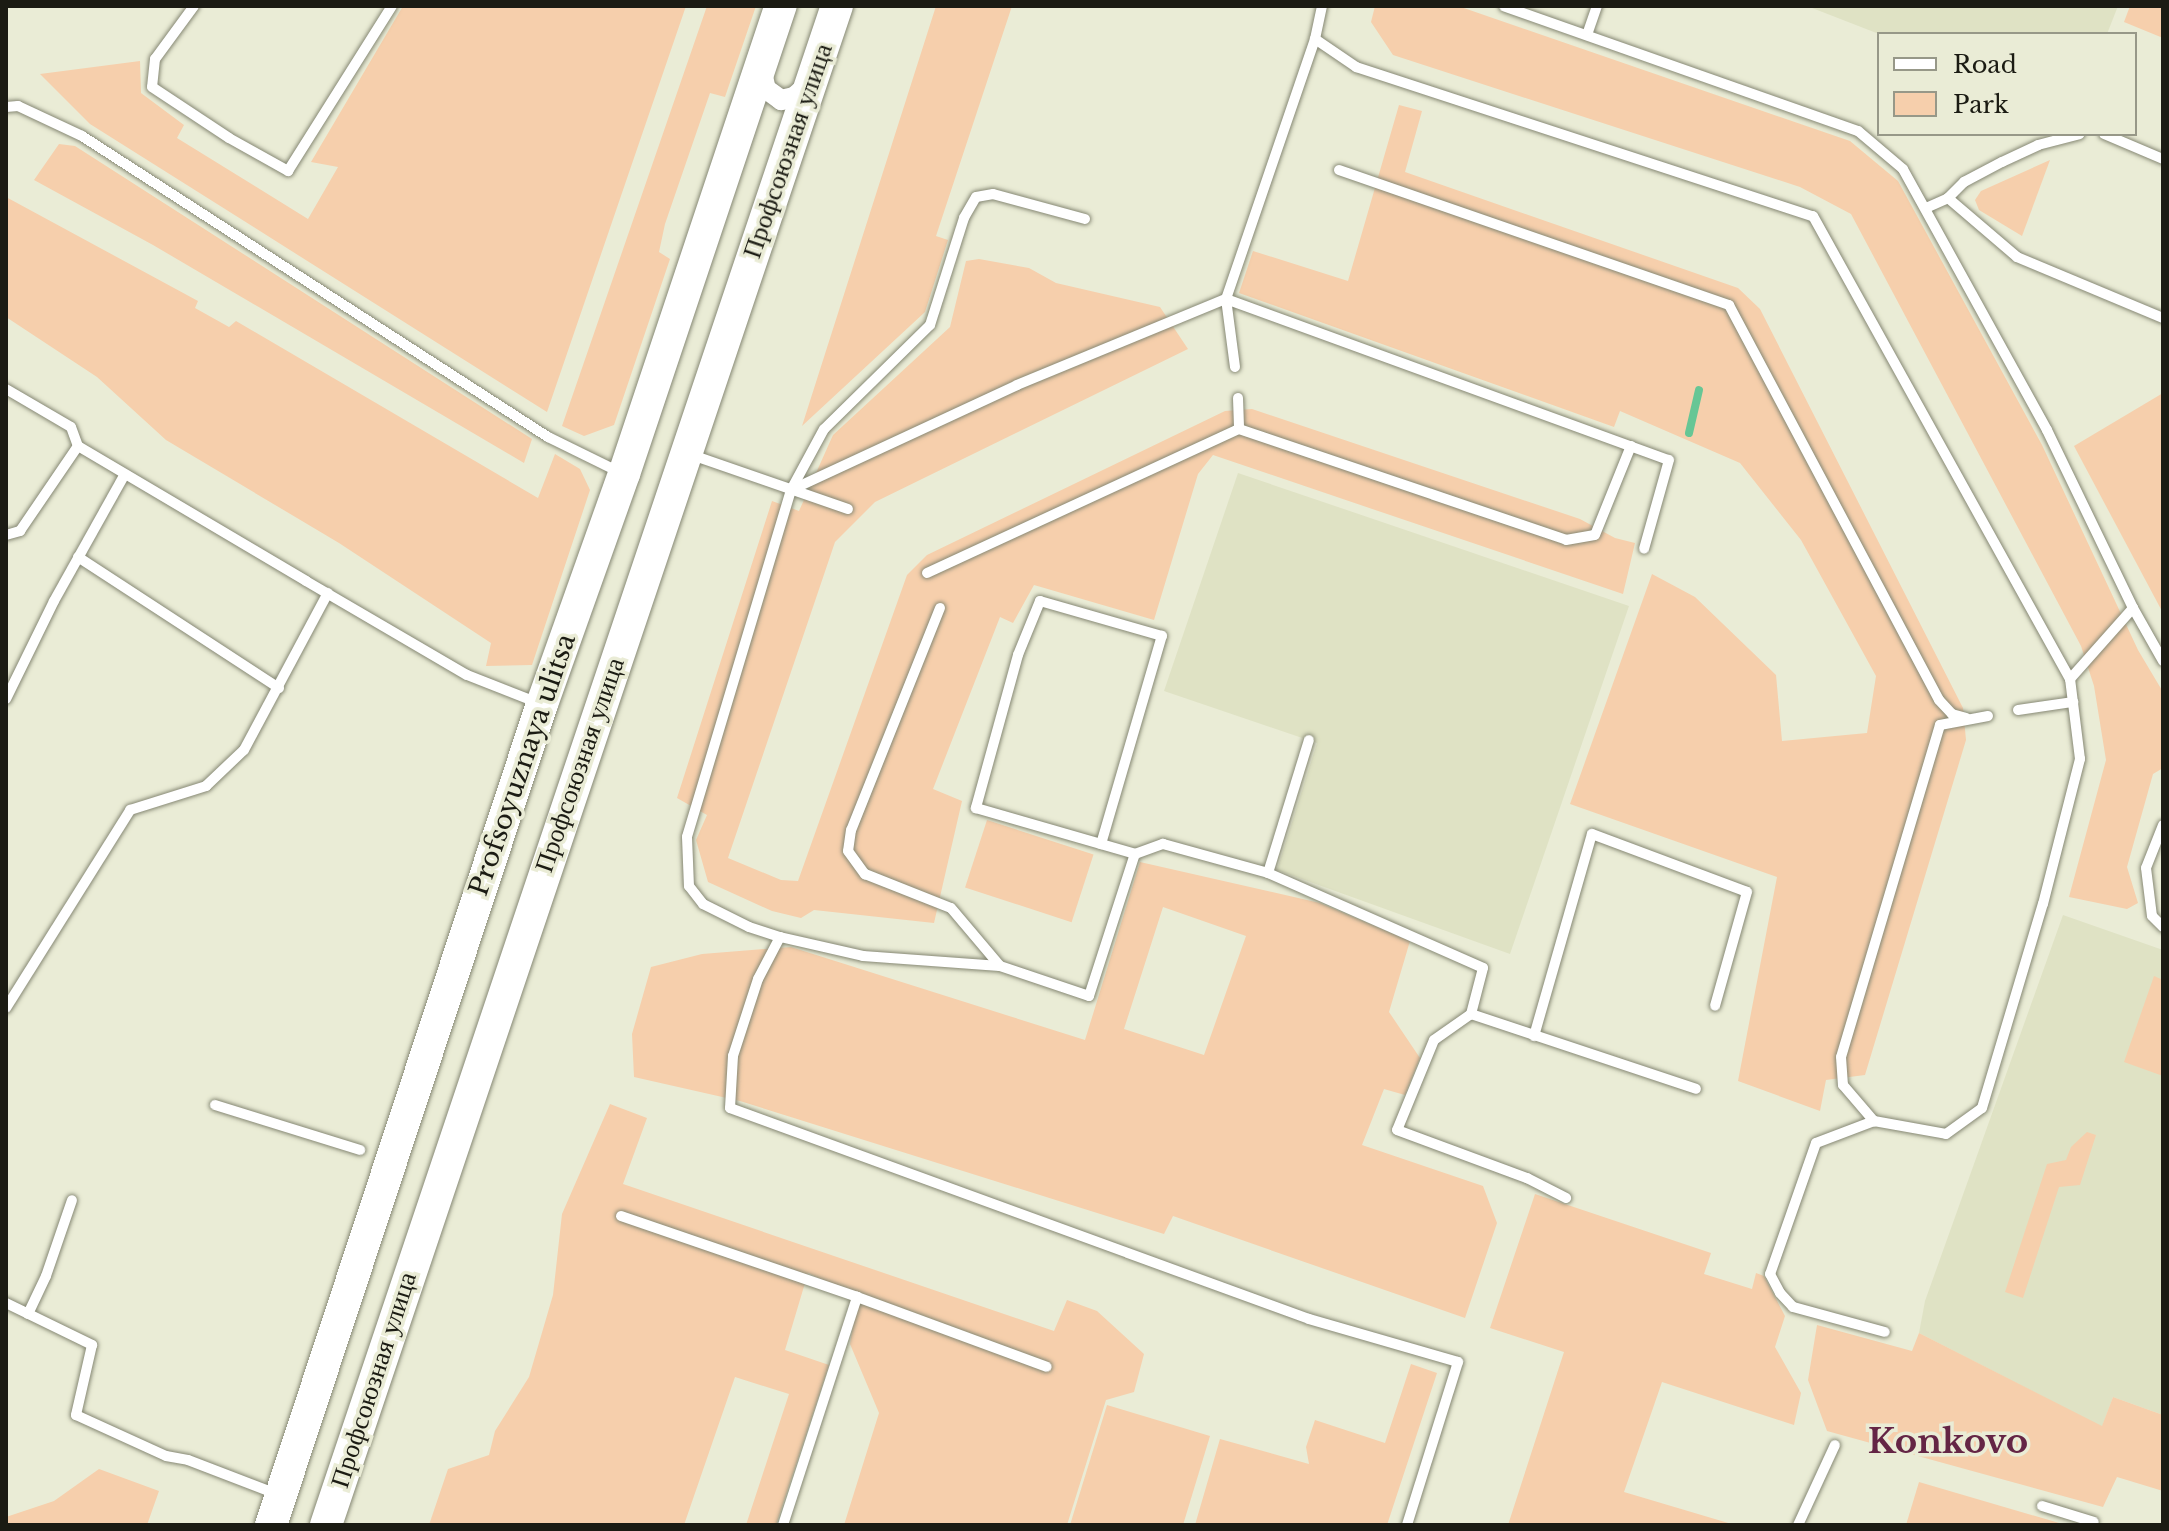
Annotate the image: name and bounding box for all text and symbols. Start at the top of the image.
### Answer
legend [1877,32,2137,136]
street label: Профсоюзная улица [737,40,839,262]
text: Road [1953,50,2017,79]
text: Park [1953,90,2009,119]
street label: Profsoyuznaya ulitsa [463,630,583,900]
street label: Профсоюзная улица [529,654,631,876]
street label: Профсоюзная улица [324,1268,424,1492]
district label: Konkovo [1868,1422,2028,1462]

